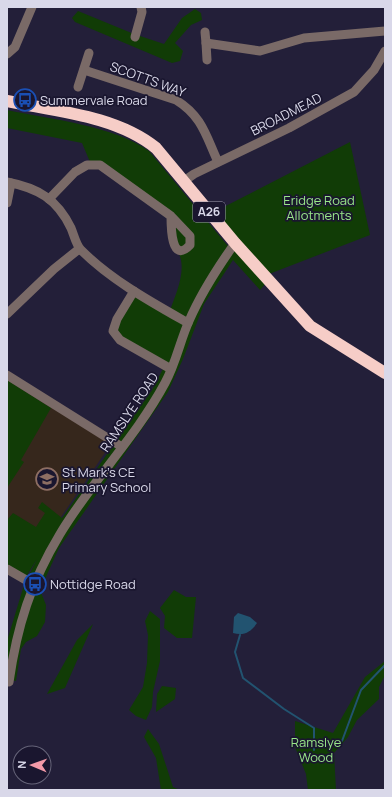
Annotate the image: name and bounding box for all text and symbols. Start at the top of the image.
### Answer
street label: SCOTTS WAY [108,57,189,101]
bus stop icon: Summervale Road [12,87,38,113]
street label: BROADMEAD [247,88,325,140]
place label: Summervale Road [40,91,148,109]
park label: Eridge Road Allotments [283,191,355,224]
road number: A26 [193,202,225,222]
street label: RAMSLYE ROAD [96,369,162,455]
place label: St Mark's CE Primary School [62,463,151,496]
school or university icon: St Mark's CE Primary School [34,466,60,492]
bus stop icon: Nottidge Road [22,571,48,597]
place label: Nottidge Road [50,575,136,593]
park label: Ramslye Wood [291,733,342,766]
north arrow [12,745,52,785]
text: N [14,760,29,769]

